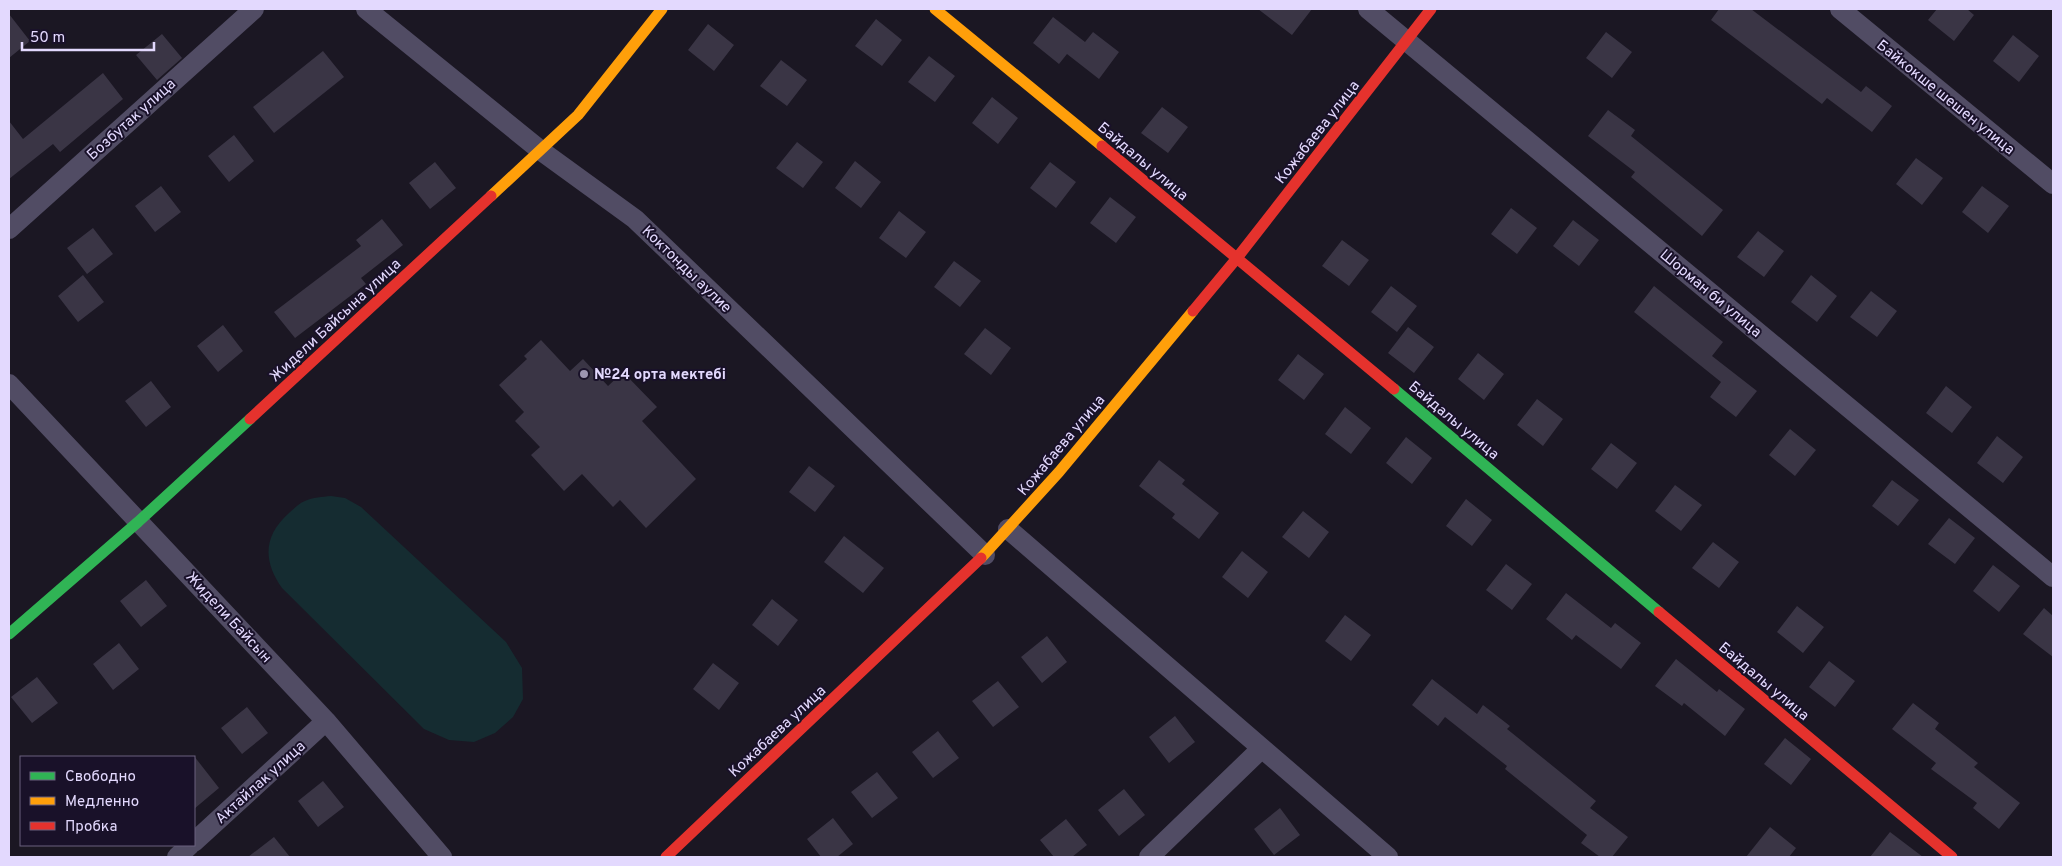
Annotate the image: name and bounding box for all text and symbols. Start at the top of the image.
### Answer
scale bar [22,20,155,52]
text: 50 m [30,29,65,48]
street label: Байкокше шешен улица [1872,36,2018,160]
street label: Бозбутак улица [84,75,180,165]
street label: Кожабаева улица [1272,77,1365,188]
street label: Байдалы улица [1093,119,1191,206]
street label: Коктонды аулие [637,222,735,318]
street label: Шорман би улица [1655,246,1765,342]
street label: Жидели Байсына улица [266,255,406,387]
place label: №24 орта мектебі [594,366,726,385]
marker: №24 орта мектебі [578,368,590,380]
street label: Байдалы улица [1404,378,1502,465]
street label: Кожабаева улица [1014,392,1110,500]
street label: Жидели Байсын [181,568,275,668]
street label: Байдалы улица [1714,639,1812,726]
street label: Кожабаева улица [725,682,831,782]
street label: Актайлак улица [212,738,310,829]
legend [20,756,195,846]
text: Свободно [65,768,136,787]
text: Медленно [65,793,139,812]
text: Пробка [65,818,117,837]

